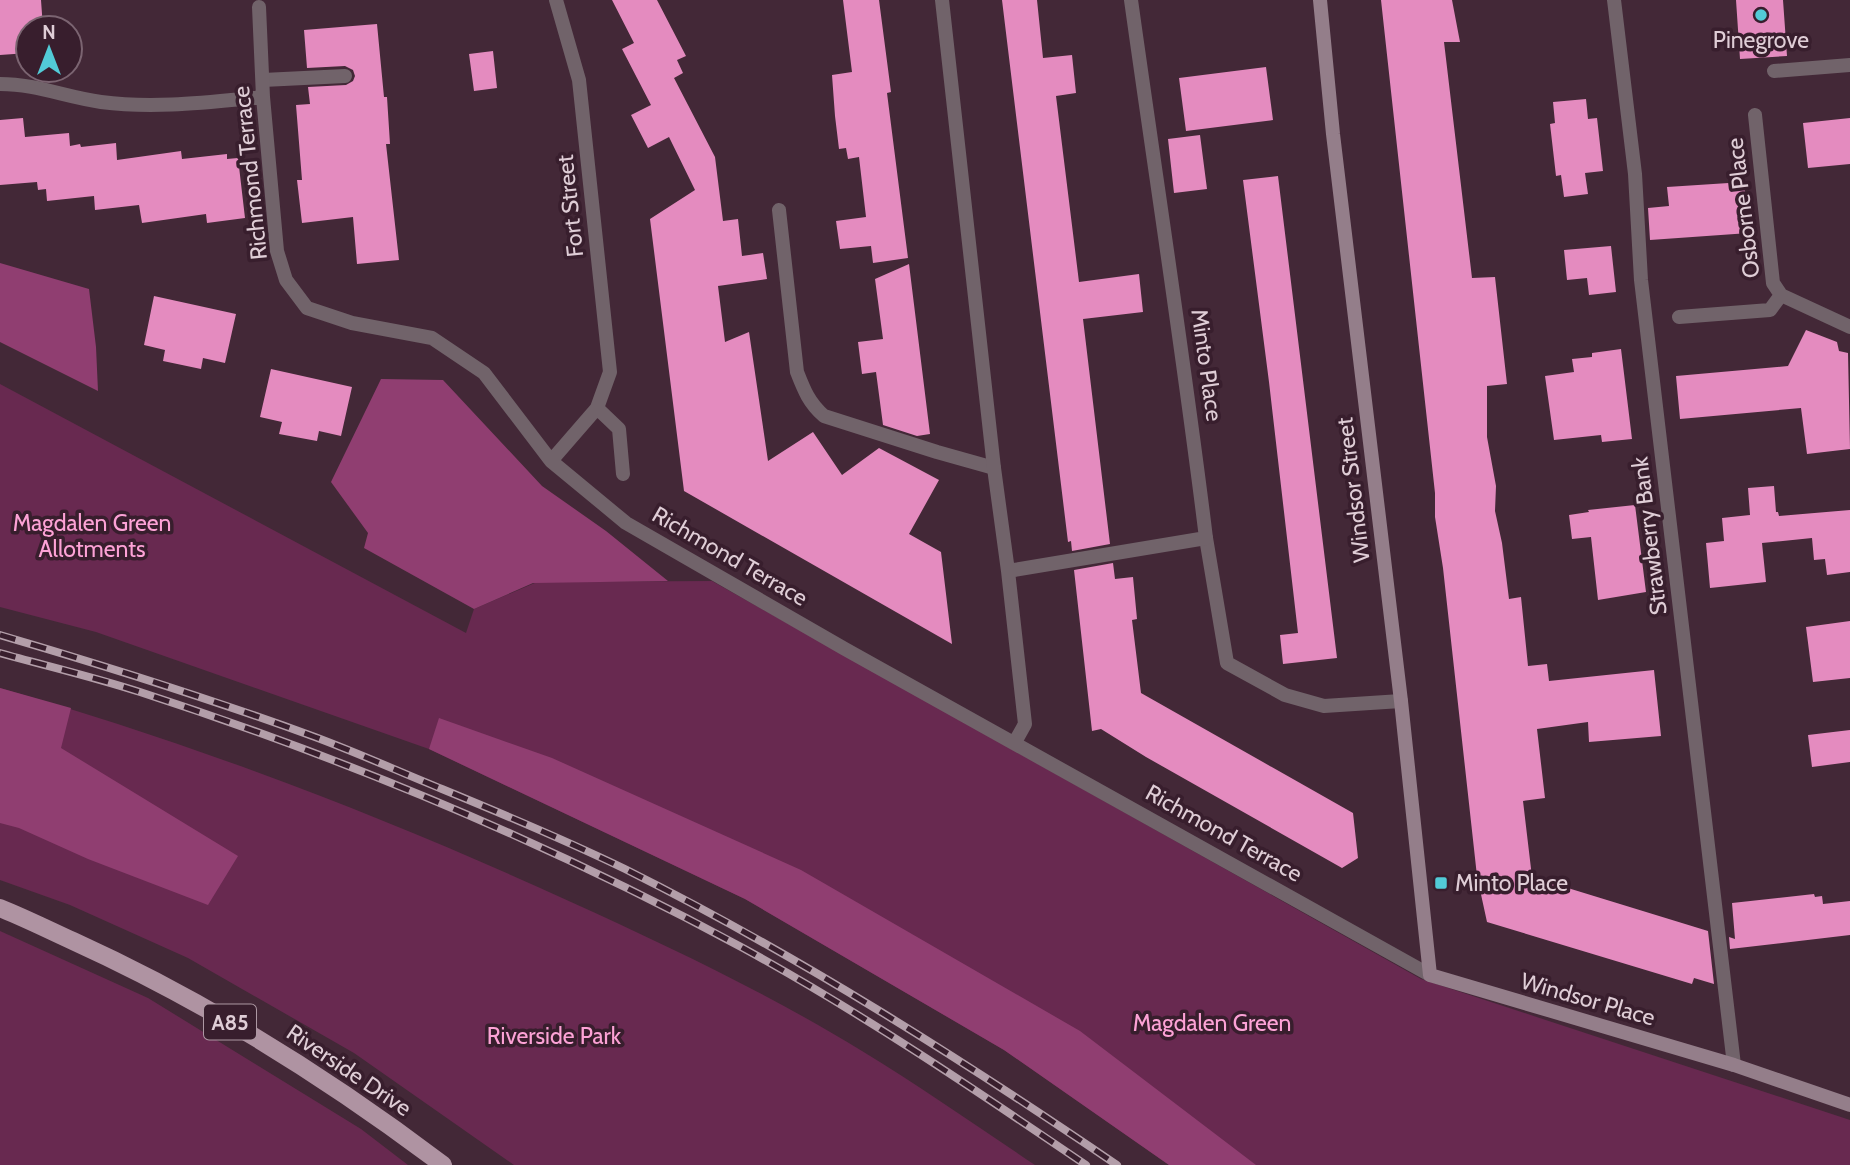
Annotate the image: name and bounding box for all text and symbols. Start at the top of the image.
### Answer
marker: Pinegrove [1753,7,1769,23]
north arrow [14,14,84,84]
text: N [42,21,56,44]
place label: Pinegrove [1713,26,1809,54]
street label: Richmond Terrace [227,84,273,261]
street label: Osborne Place [1720,136,1765,280]
street label: Fort Street [551,153,589,259]
street label: Minto Place [1185,307,1229,423]
street label: Windsor Street [1330,416,1376,564]
street label: Strawberry Bank [1625,455,1673,617]
street label: Richmond Terrace [647,500,813,612]
park label: Magdalen Green Allotments [13,509,171,563]
street label: Richmond Terrace [1141,778,1307,888]
place label: Minto Place [1455,869,1568,897]
marker: Minto Place [1433,875,1449,891]
street label: Windsor Place [1518,966,1659,1032]
road number: A85 [204,1004,256,1040]
park label: Magdalen Green [1133,1009,1291,1037]
street label: Riverside Drive [281,1018,417,1122]
park label: Riverside Park [487,1022,622,1050]

